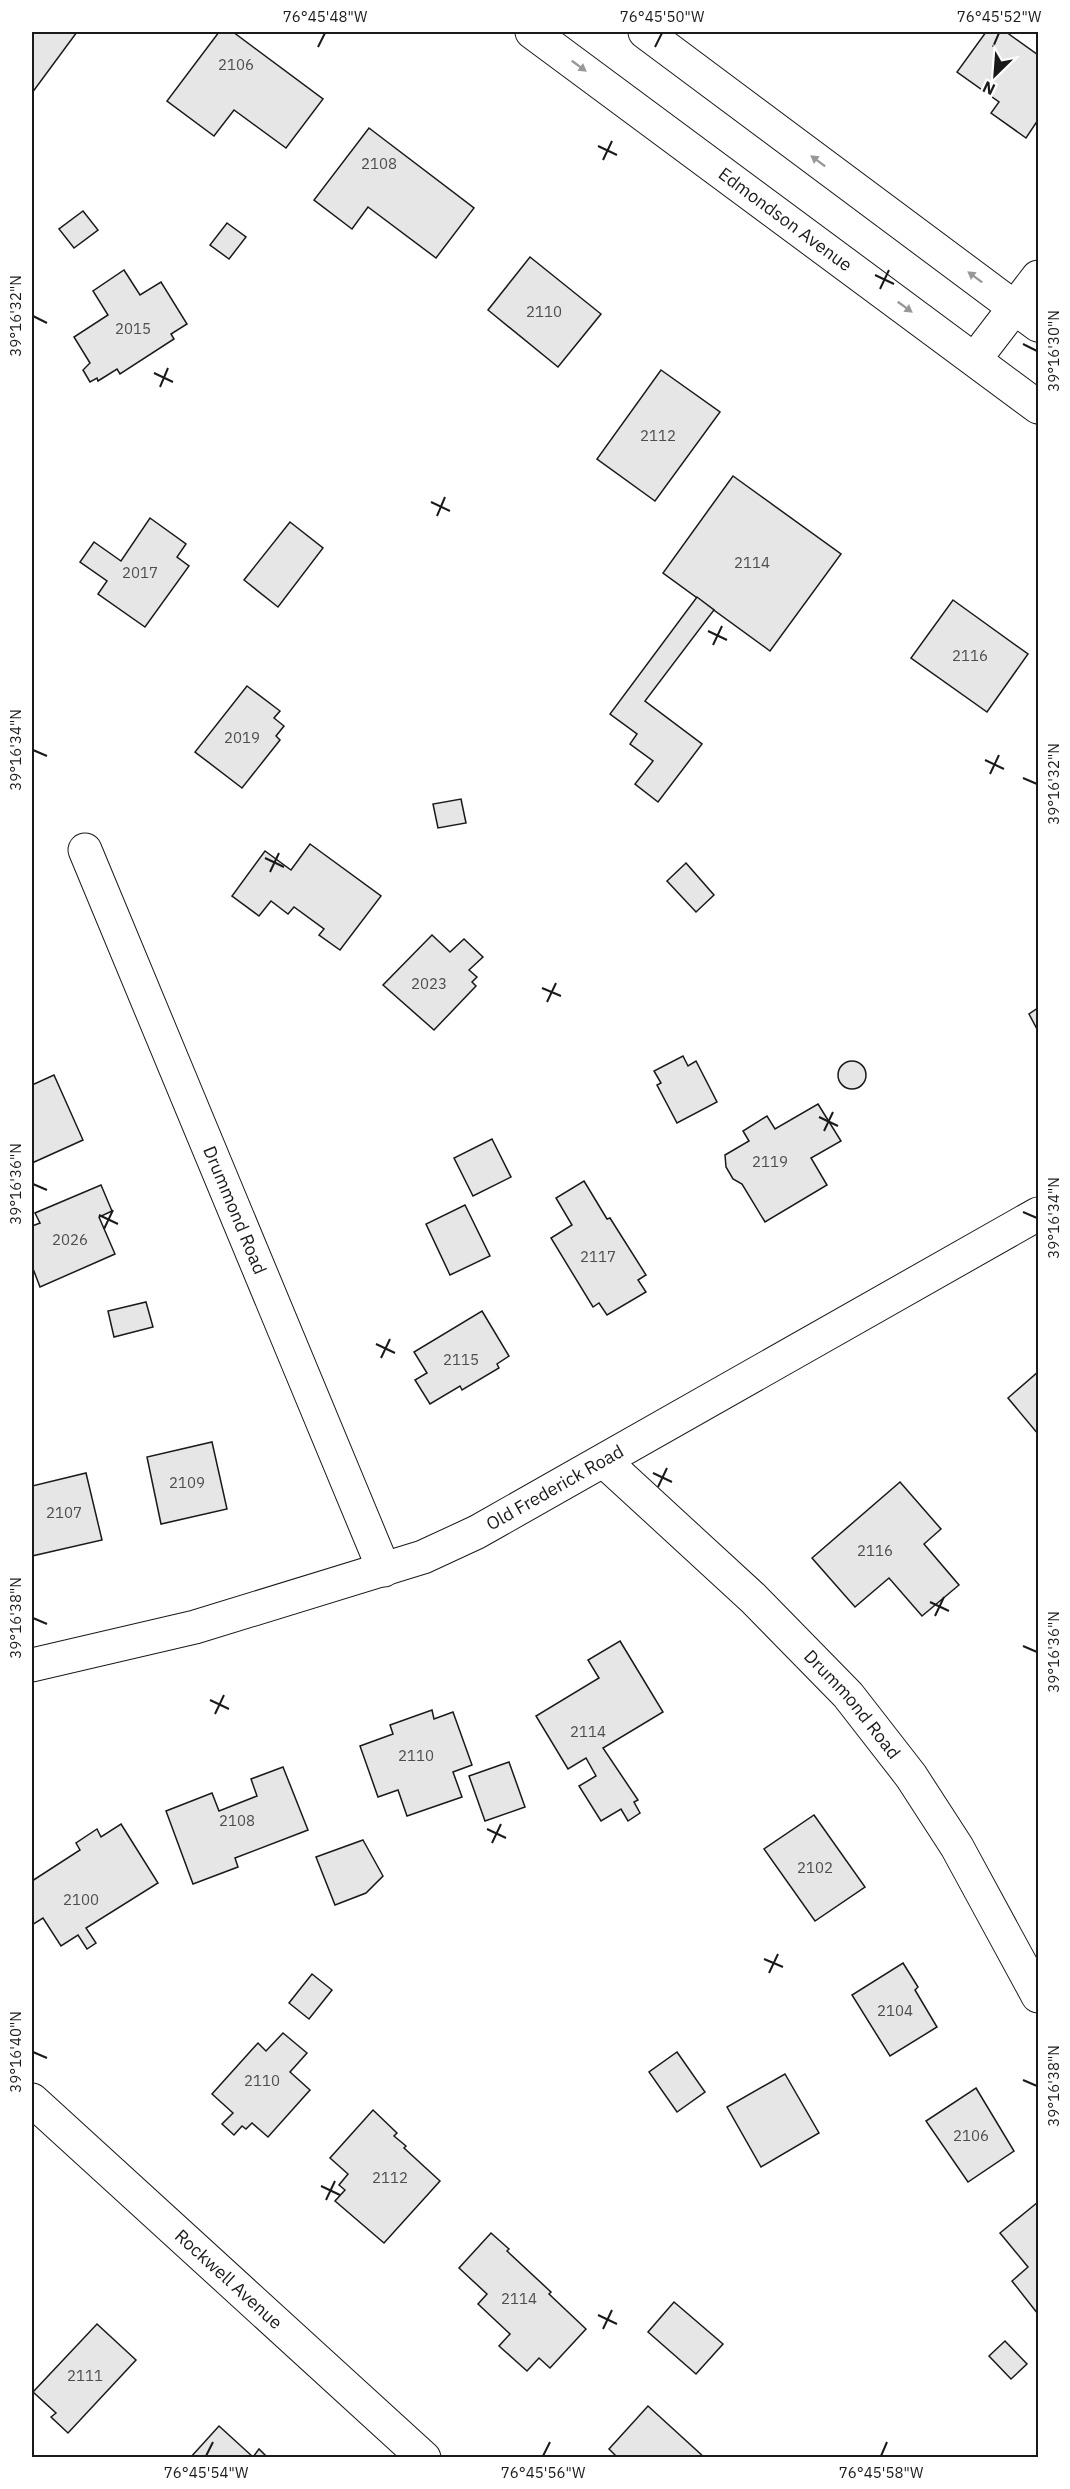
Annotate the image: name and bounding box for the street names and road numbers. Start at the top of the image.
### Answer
street label: Edmondson Avenue [714,162,857,276]
street label: Drummond Road [198,1142,272,1278]
street label: Old Frederick Road [482,1439,627,1535]
street label: Drummond Road [799,1645,905,1763]
street label: Rockwell Avenue [170,2224,287,2334]

